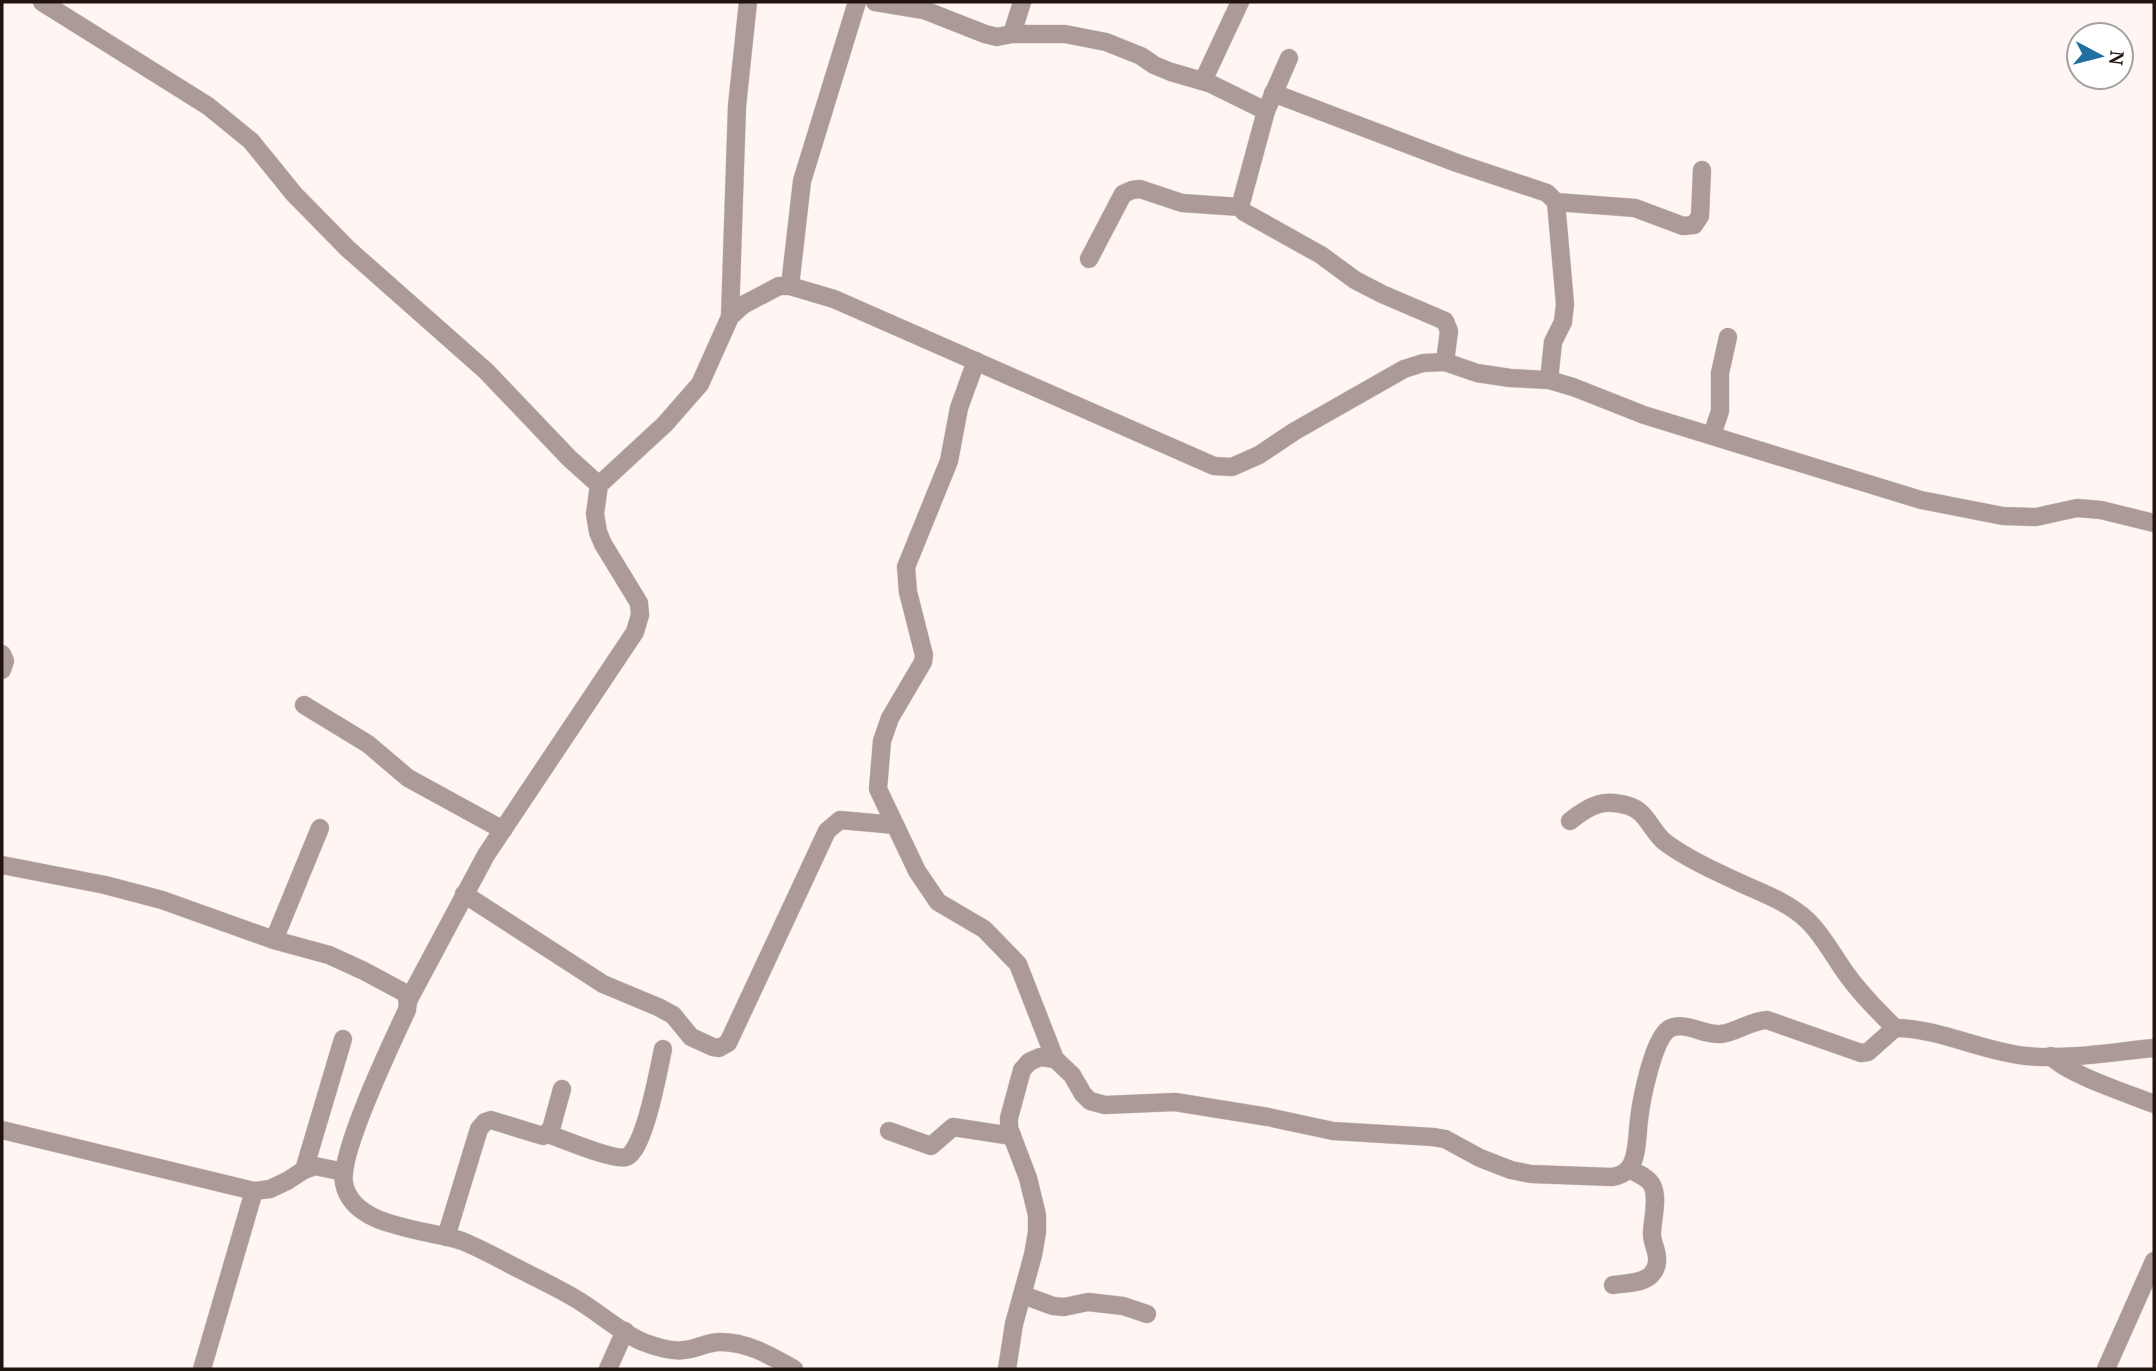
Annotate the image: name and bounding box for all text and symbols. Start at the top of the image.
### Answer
north arrow [2065,21,2135,91]
text: N [2104,49,2131,67]

